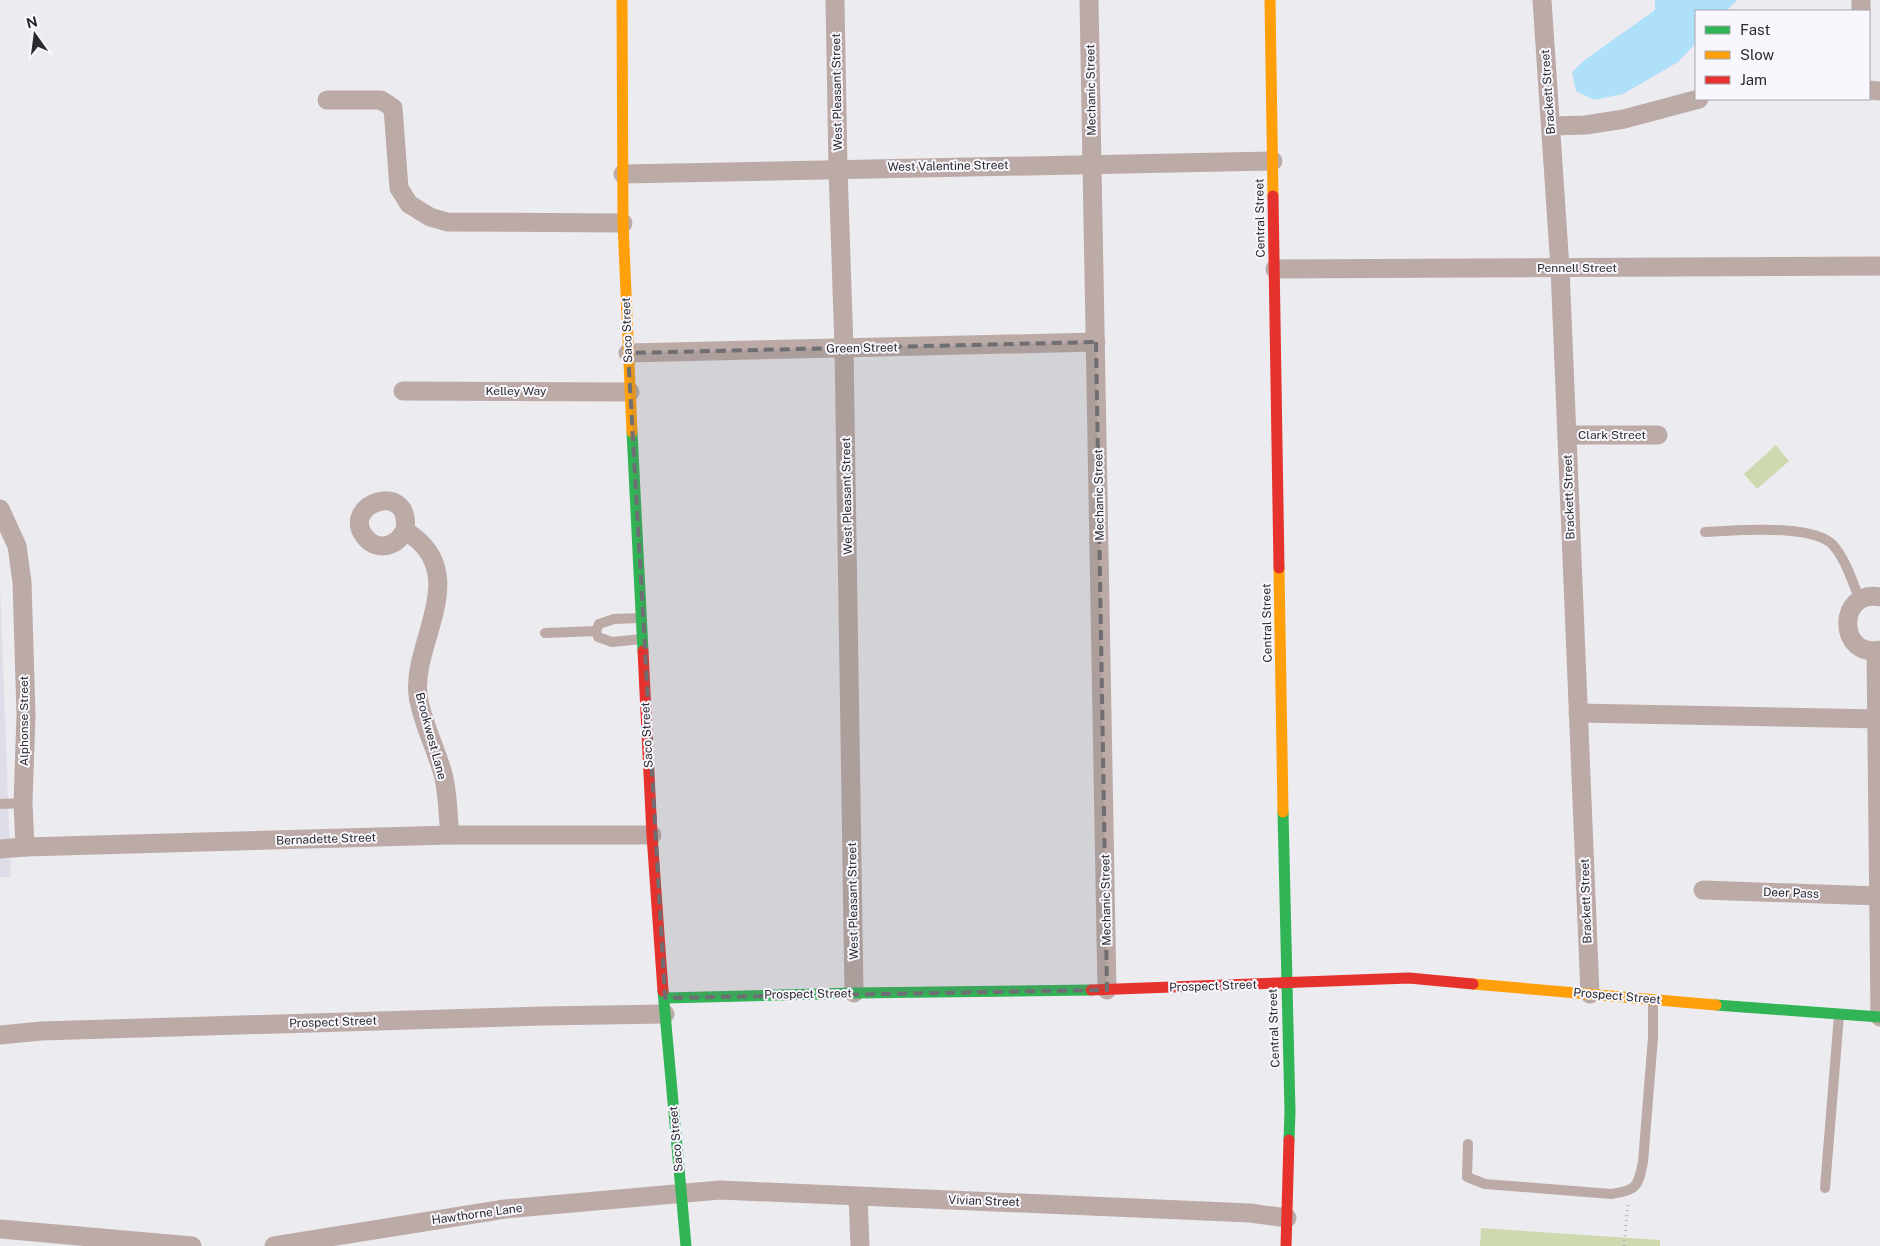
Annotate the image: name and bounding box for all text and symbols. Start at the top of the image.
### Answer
north arrow [10,10,60,60]
legend [1695,10,1870,100]
text: N [25,13,39,31]
text: Fast [1740,21,1770,38]
street label: West Pleasant Street [829,33,845,151]
street label: Mechanic Street [1083,44,1099,136]
text: Slow [1740,46,1775,63]
street label: Brackett Street [1538,49,1558,135]
text: Jam [1740,71,1767,88]
street label: West Valentine Street [887,158,1009,174]
street label: Central Street [1252,178,1268,258]
street label: Pennell Street [1537,261,1617,275]
street label: Saco Street [619,297,635,363]
street label: Green Street [826,340,898,356]
street label: Kelley Way [486,384,547,398]
street label: Clark Street [1578,428,1646,442]
street label: West Pleasant Street [839,437,855,555]
street label: Mechanic Street [1091,449,1107,541]
street label: Brackett Street [1561,454,1577,540]
street label: Central Street [1259,583,1275,663]
street label: Alphonse Street [17,675,31,766]
street label: Brookwest Lane [413,691,449,781]
street label: Saco Street [638,701,656,768]
street label: Bernadette Street [276,830,377,848]
street label: West Pleasant Street [845,842,861,960]
street label: Mechanic Street [1098,854,1114,946]
street label: Brackett Street [1578,858,1594,944]
street label: Deer Pass [1763,885,1819,901]
street label: Prospect Street [1169,977,1257,995]
street label: Prospect Street [1573,985,1662,1007]
street label: Prospect Street [764,986,852,1002]
street label: Central Street [1266,988,1282,1068]
street label: Prospect Street [289,1013,377,1031]
street label: Saco Street [666,1105,686,1172]
street label: Vivian Street [948,1193,1020,1209]
street label: Hawthorne Lane [431,1201,524,1227]

